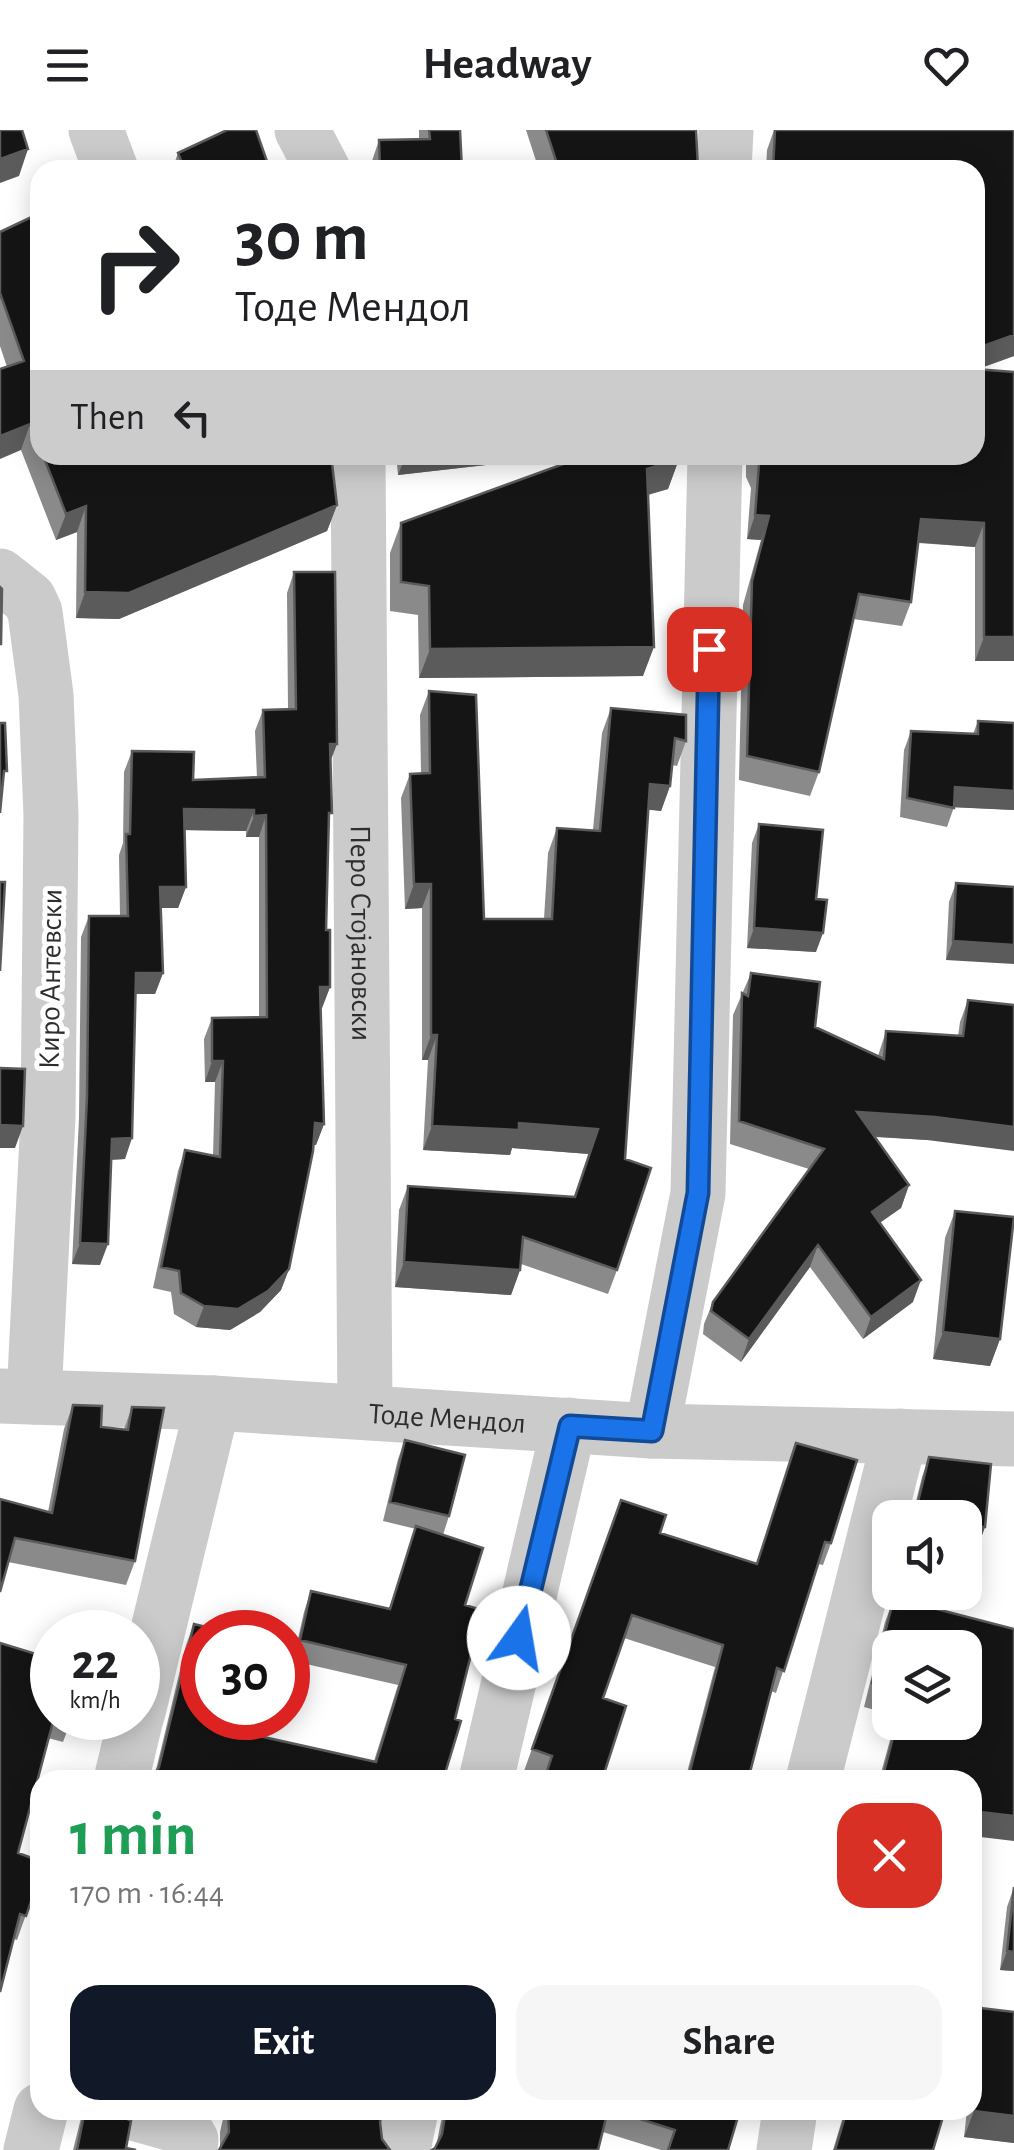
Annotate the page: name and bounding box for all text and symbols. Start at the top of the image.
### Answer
icon: menu [40,38,95,93]
icon: heart [919,38,974,93]
text: Headway [422,42,592,87]
icon: right [70,200,200,330]
text: 30 m [235,203,369,273]
text: Тоде Мендол [235,285,471,330]
icon: left [165,390,220,445]
text: Then [70,399,145,437]
pin [667,607,752,692]
icon: arrive [682,622,737,677]
street label: Перо Стојановски [345,825,376,1041]
street label: Киро Антевски [34,889,68,1070]
street label: Тоде Мендол [368,1399,527,1439]
map controls [872,1500,982,1740]
button: sound [872,1500,982,1610]
position arrow [467,1586,571,1690]
speed limit sign: 30 [180,1610,310,1740]
button: layers [872,1630,982,1740]
text: 22 [71,1638,119,1688]
text: km/h [69,1688,121,1713]
button: close [837,1803,942,1908]
text: 1 min [70,1806,196,1866]
text: 170 m · 16:44 [70,1877,224,1909]
button: Exit [70,1985,496,2100]
button: Share [516,1985,942,2100]

